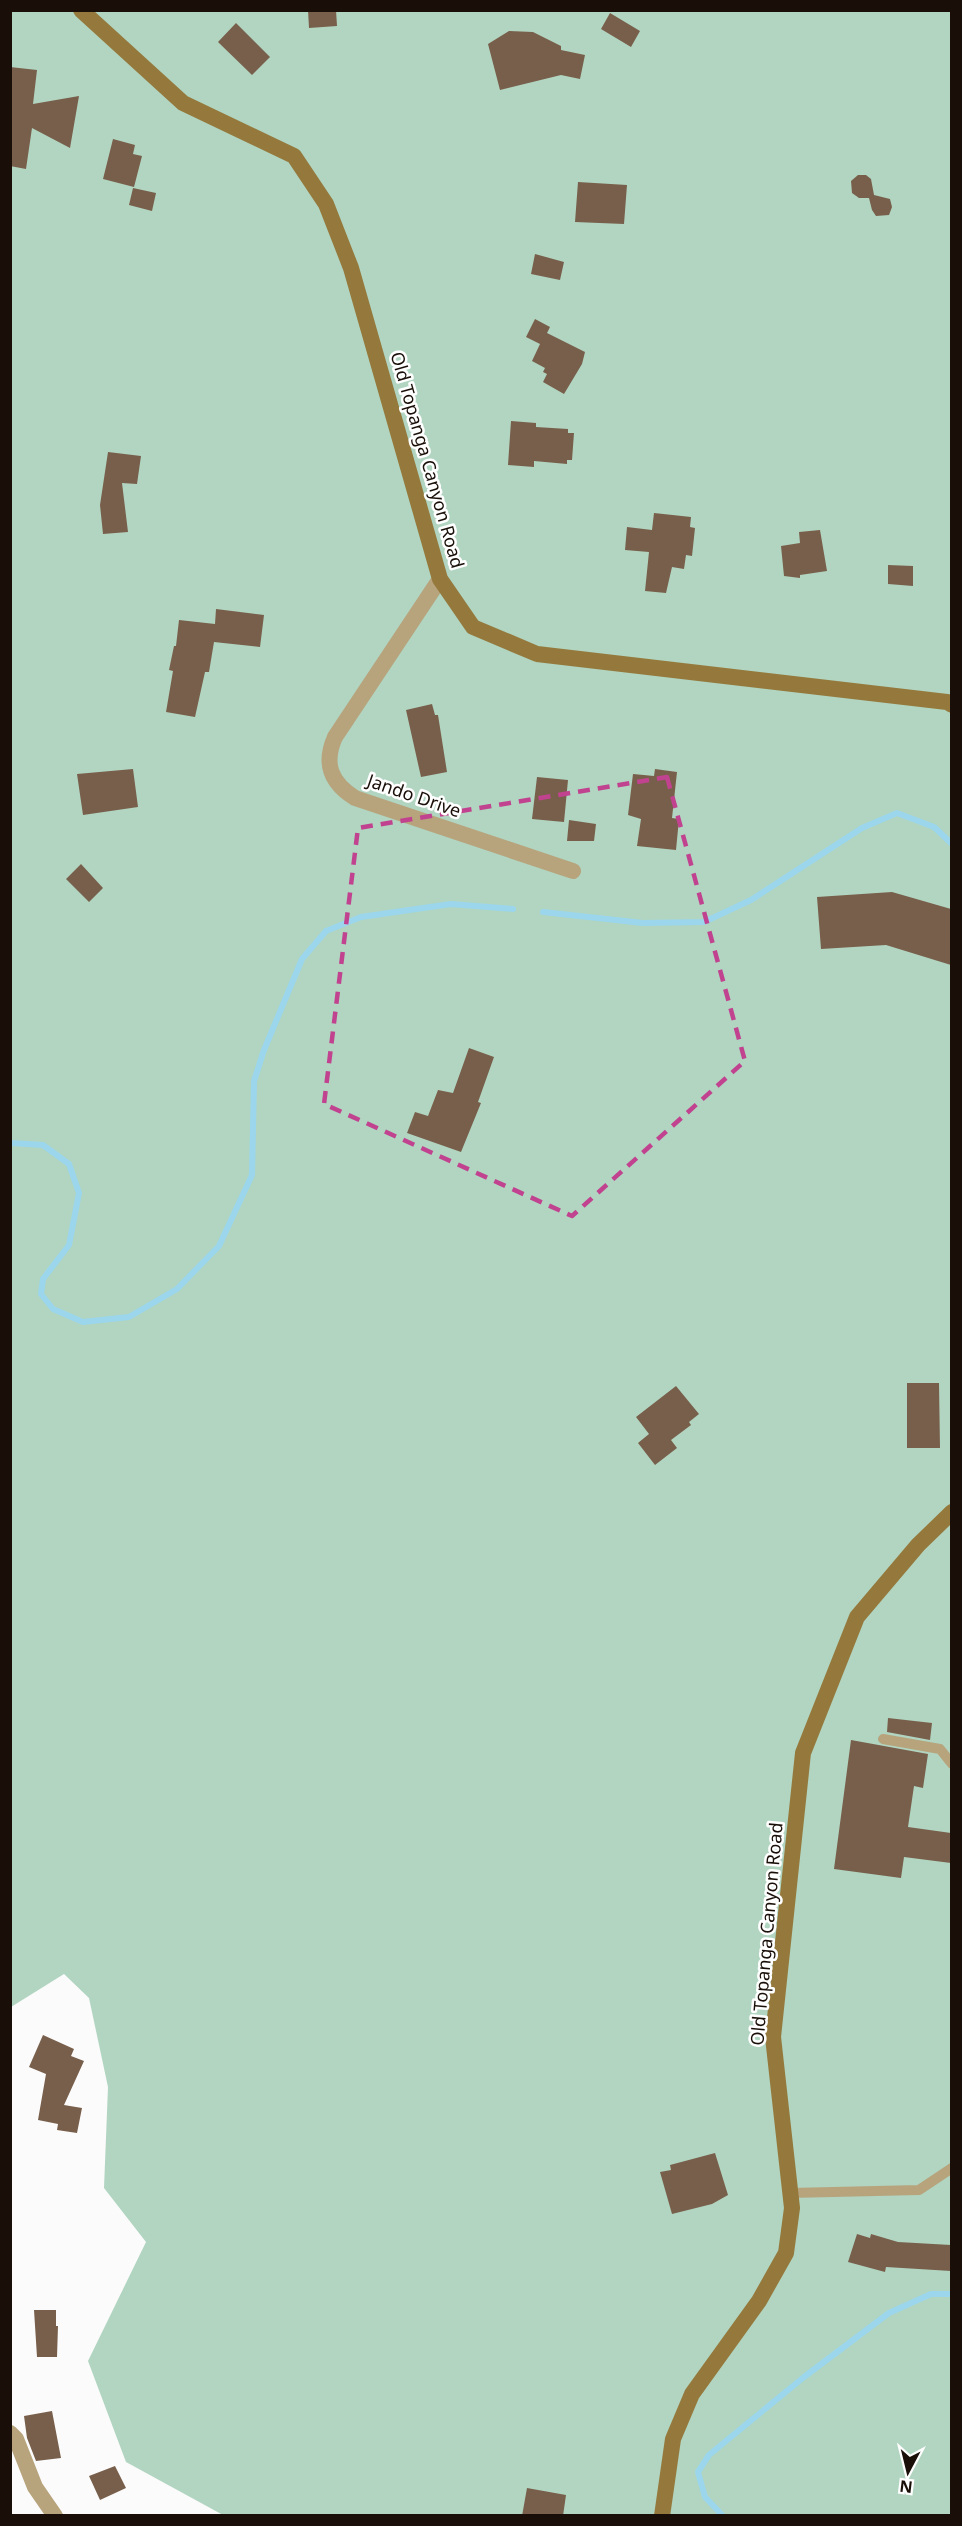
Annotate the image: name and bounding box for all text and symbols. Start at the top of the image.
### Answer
street label: Old Topanga Canyon Road [386,349,470,571]
street label: Jando Drive [363,767,464,822]
street label: Old Topanga Canyon Road [744,1821,788,2047]
north arrow [878,2442,938,2502]
text: N [898,2475,914,2499]

